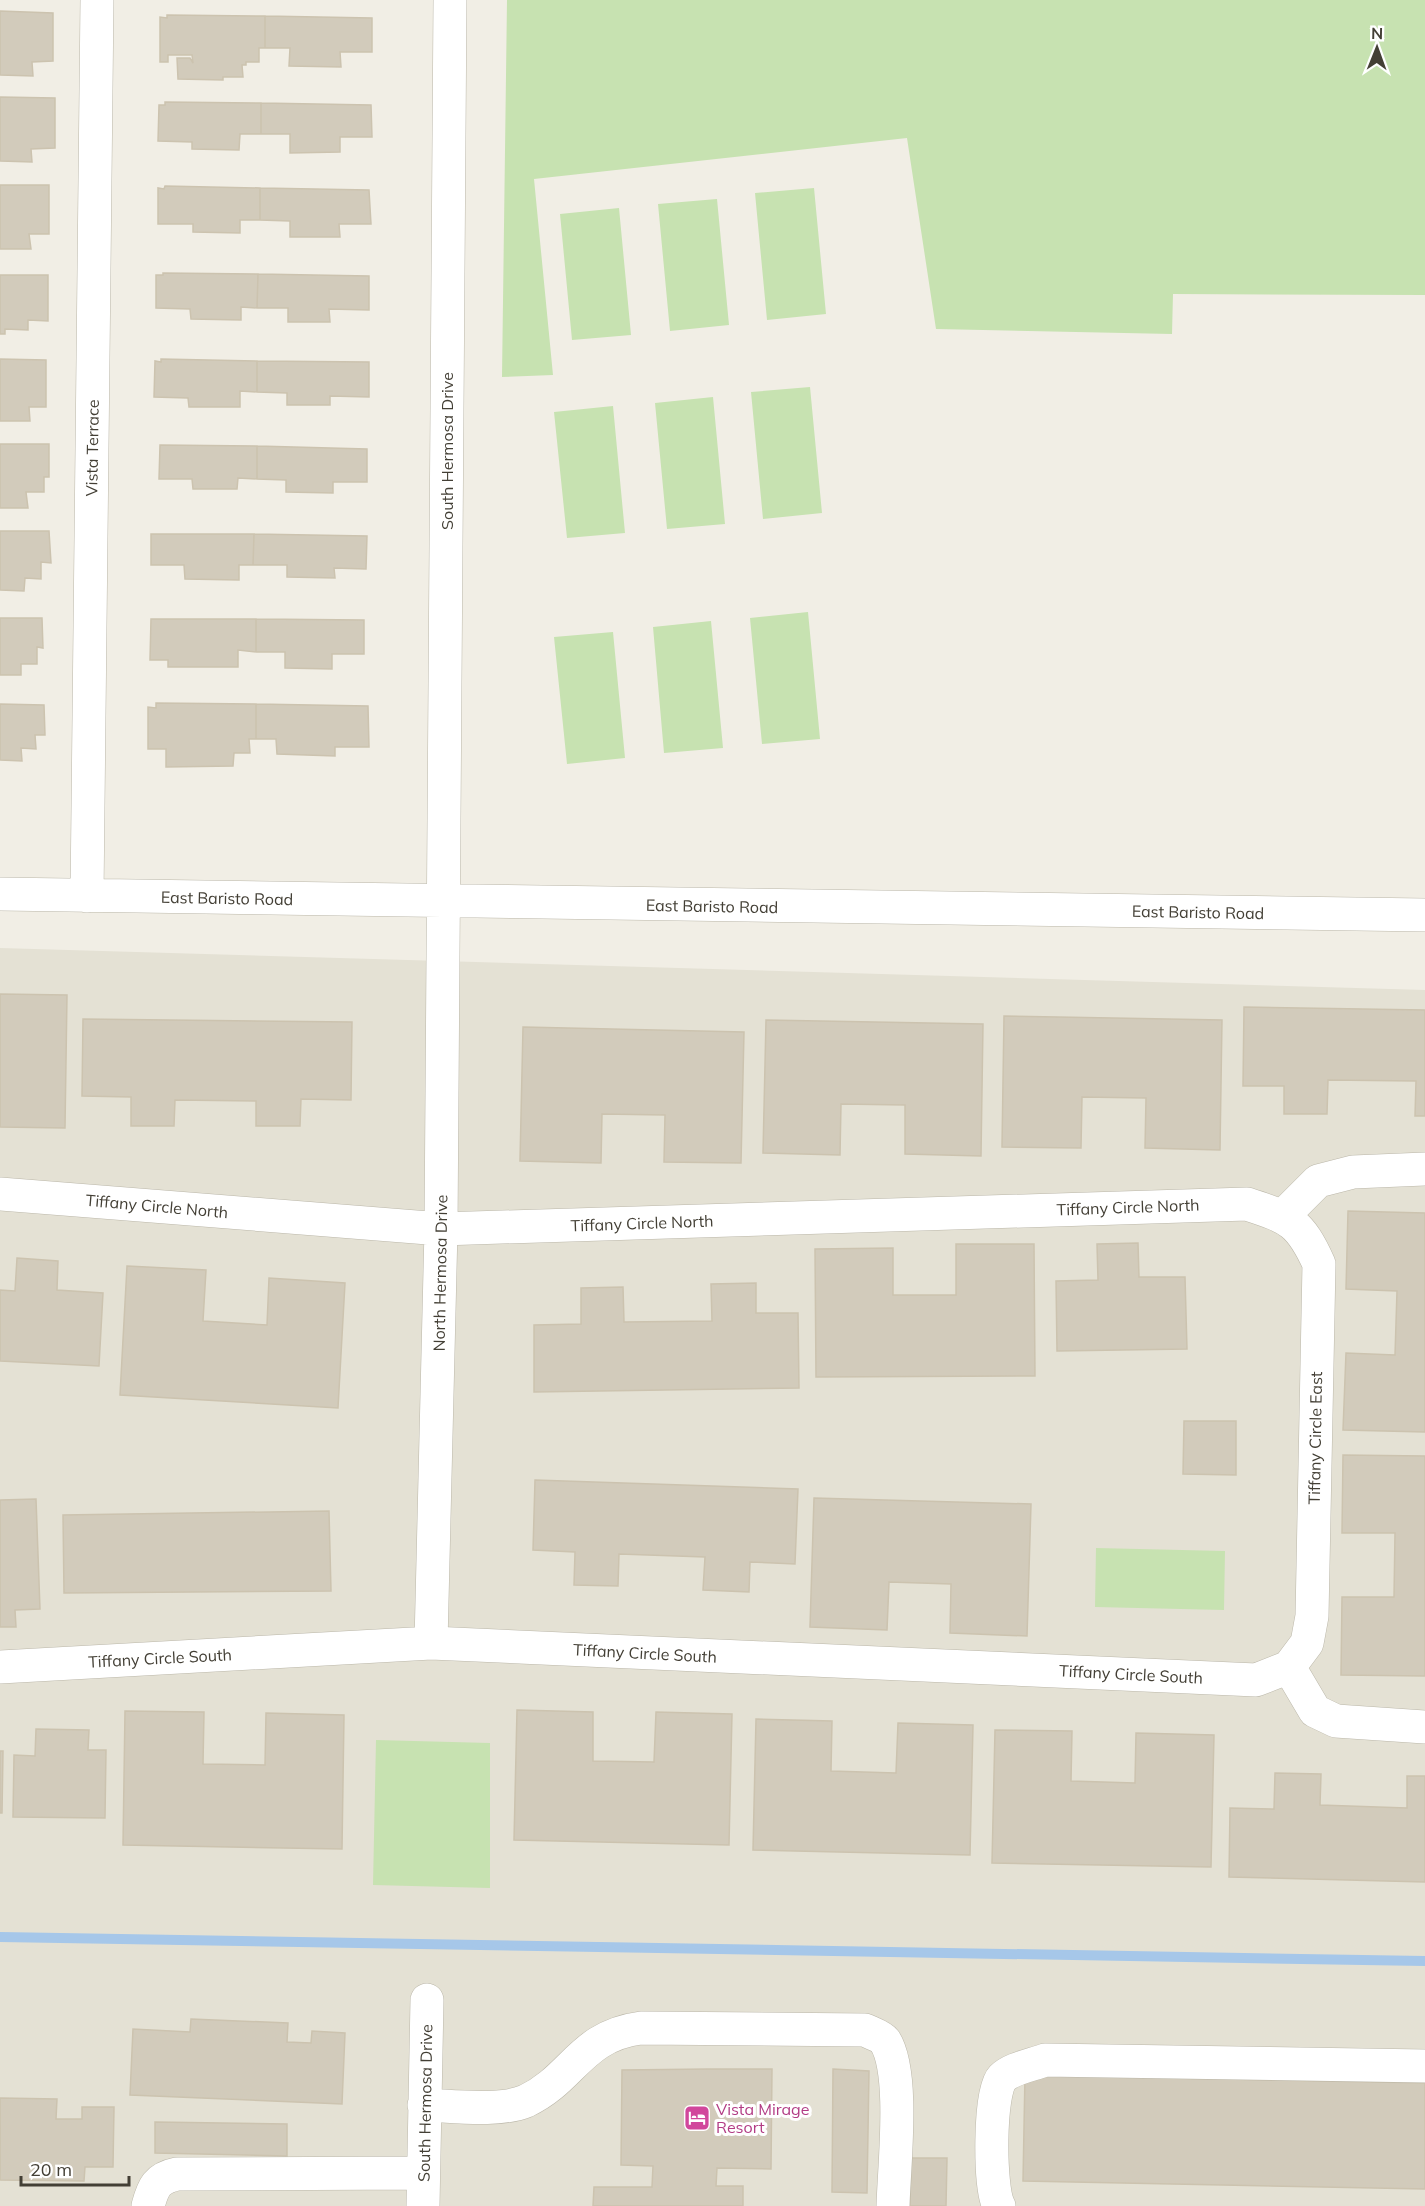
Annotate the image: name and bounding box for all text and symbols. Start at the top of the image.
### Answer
north arrow [1347,18,1407,78]
text: N [1371,23,1383,43]
street label: South Hermosa Drive [437,372,457,530]
street label: Vista Terrace [81,399,103,497]
street label: East Baristo Road [161,887,293,909]
street label: East Baristo Road [646,895,778,917]
street label: East Baristo Road [1132,901,1264,923]
street label: Tiffany Circle North [85,1190,229,1222]
street label: North Hermosa Drive [429,1194,451,1352]
street label: Tiffany Circle North [1056,1195,1200,1219]
street label: Tiffany Circle North [570,1211,714,1235]
street label: Tiffany Circle East [1304,1371,1326,1505]
street label: Tiffany Circle South [573,1639,717,1667]
street label: Tiffany Circle South [88,1644,232,1672]
street label: Tiffany Circle South [1059,1660,1203,1688]
street label: South Hermosa Drive [414,2024,436,2182]
place label: Vista Mirage Resort [716,2099,809,2137]
hotel icon: Vista Mirage Resort [682,2103,712,2133]
scale bar [21,2149,129,2187]
text: 20 m [30,2158,72,2181]

